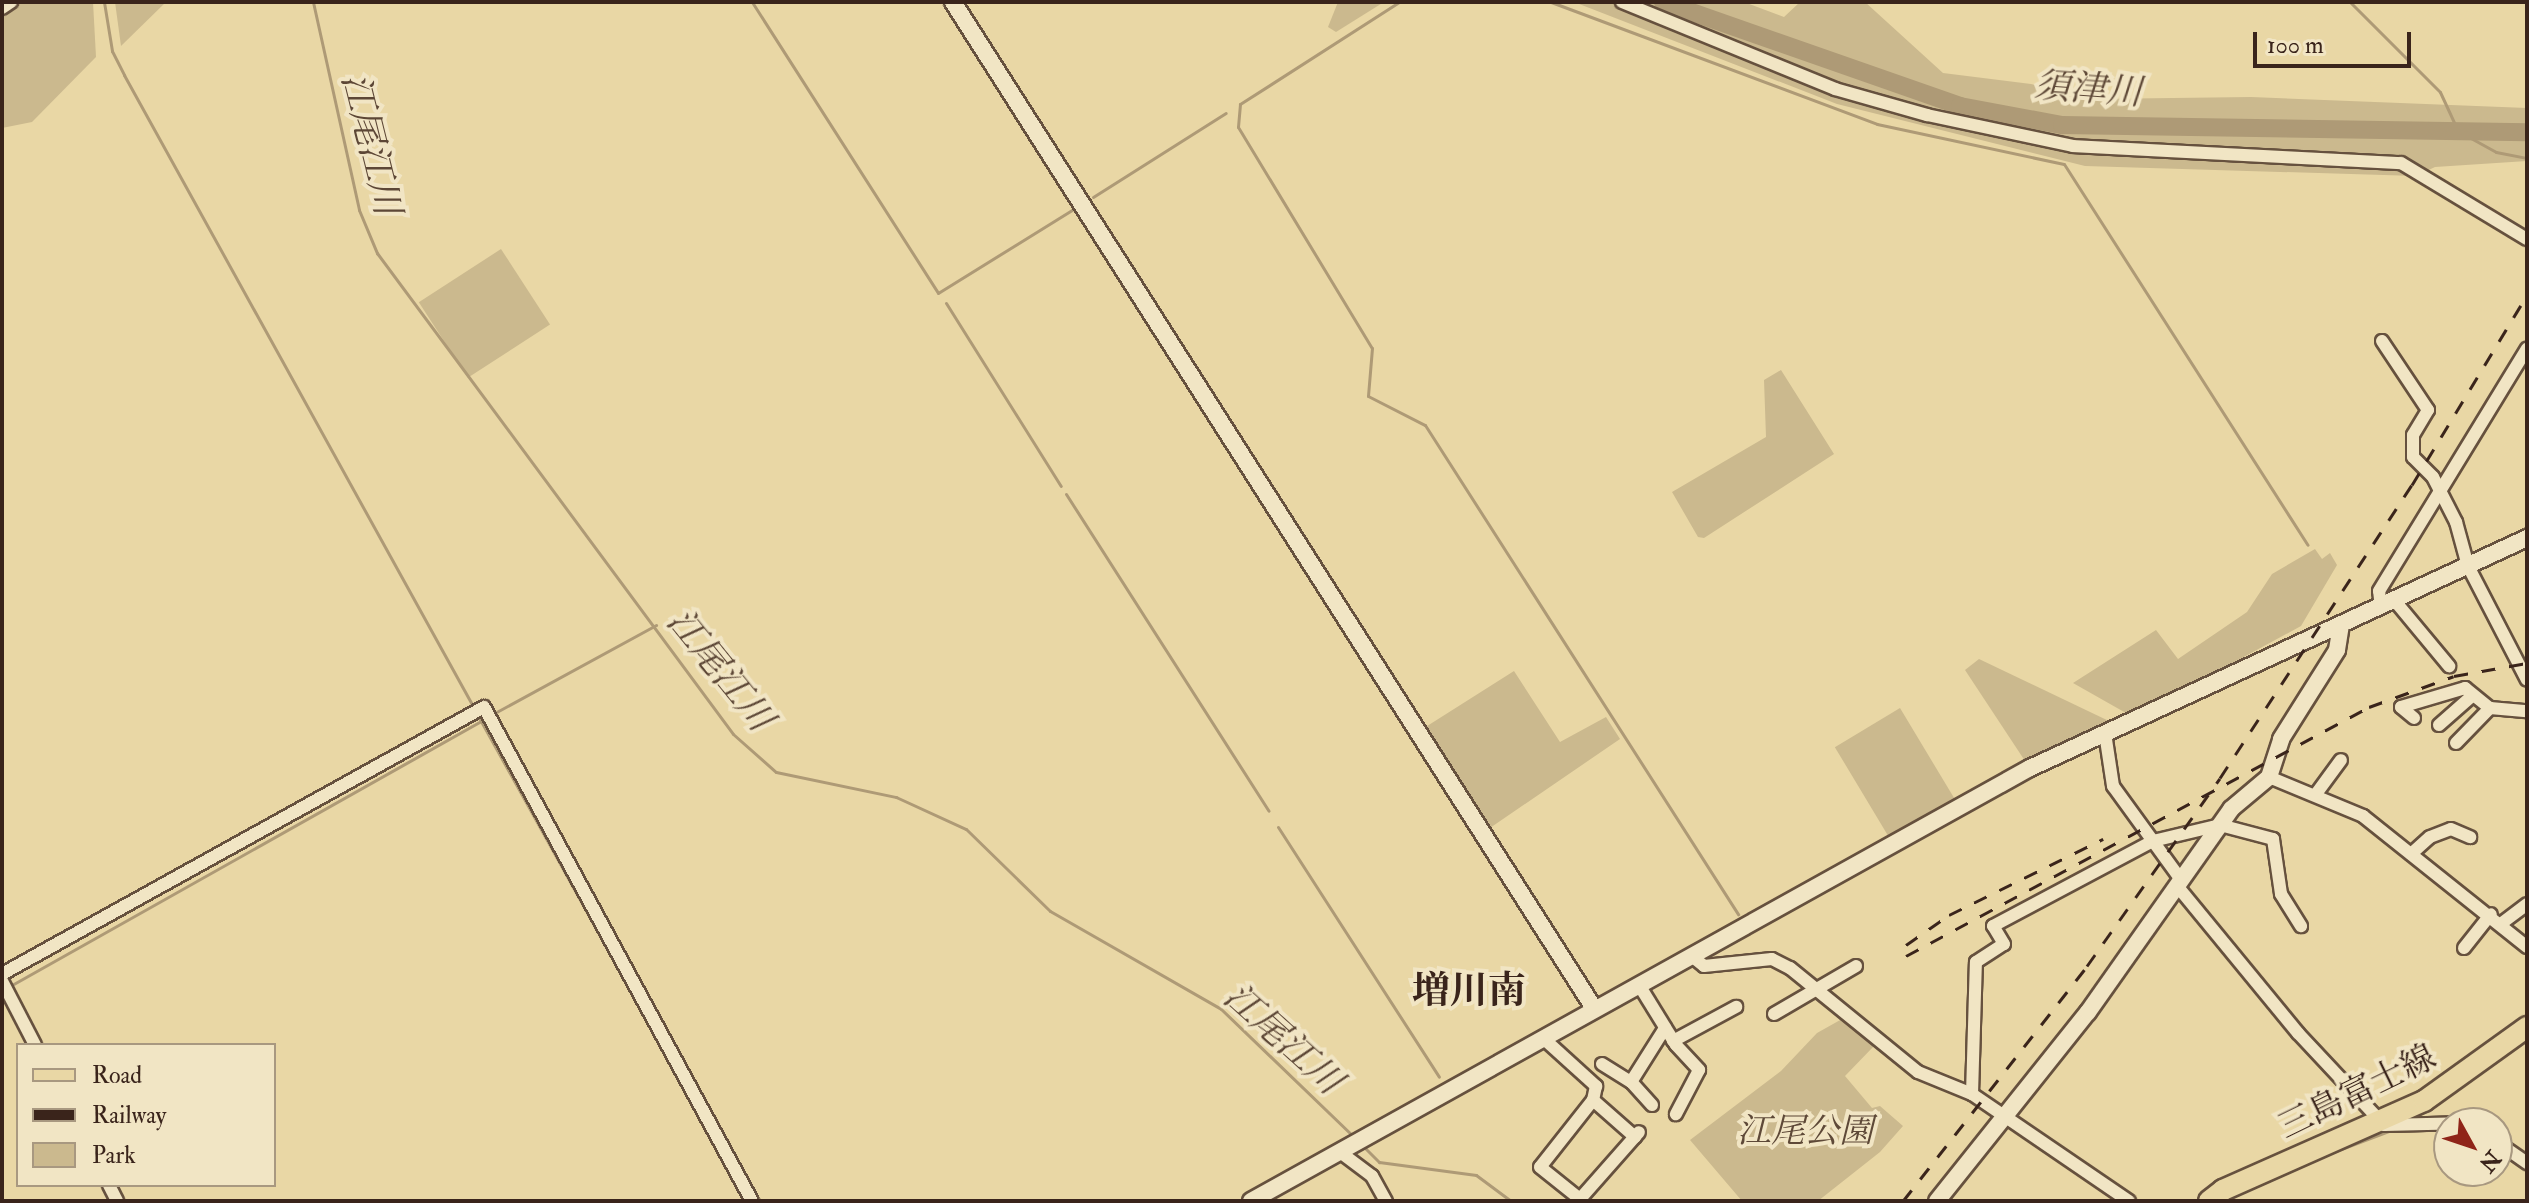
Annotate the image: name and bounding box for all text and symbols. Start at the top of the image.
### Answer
scale bar [2257,16,2415,66]
text: 100 m [2267,30,2324,61]
water label: 須津川 [2033,64,2143,114]
water label: 江尾江川 [333,69,409,219]
water label: 江尾江川 [658,600,782,740]
district label: 増川南 [1412,969,1526,1015]
water label: 江尾江川 [1215,975,1351,1103]
street label: 三島富士線 [2272,1036,2442,1148]
legend [16,1043,276,1187]
text: Road [92,1060,142,1091]
text: Railway [92,1100,166,1131]
north arrow [2433,1107,2513,1187]
park label: 江尾公園 [1737,1112,1873,1152]
text: Park [92,1140,136,1171]
text: N [2473,1145,2507,1178]

